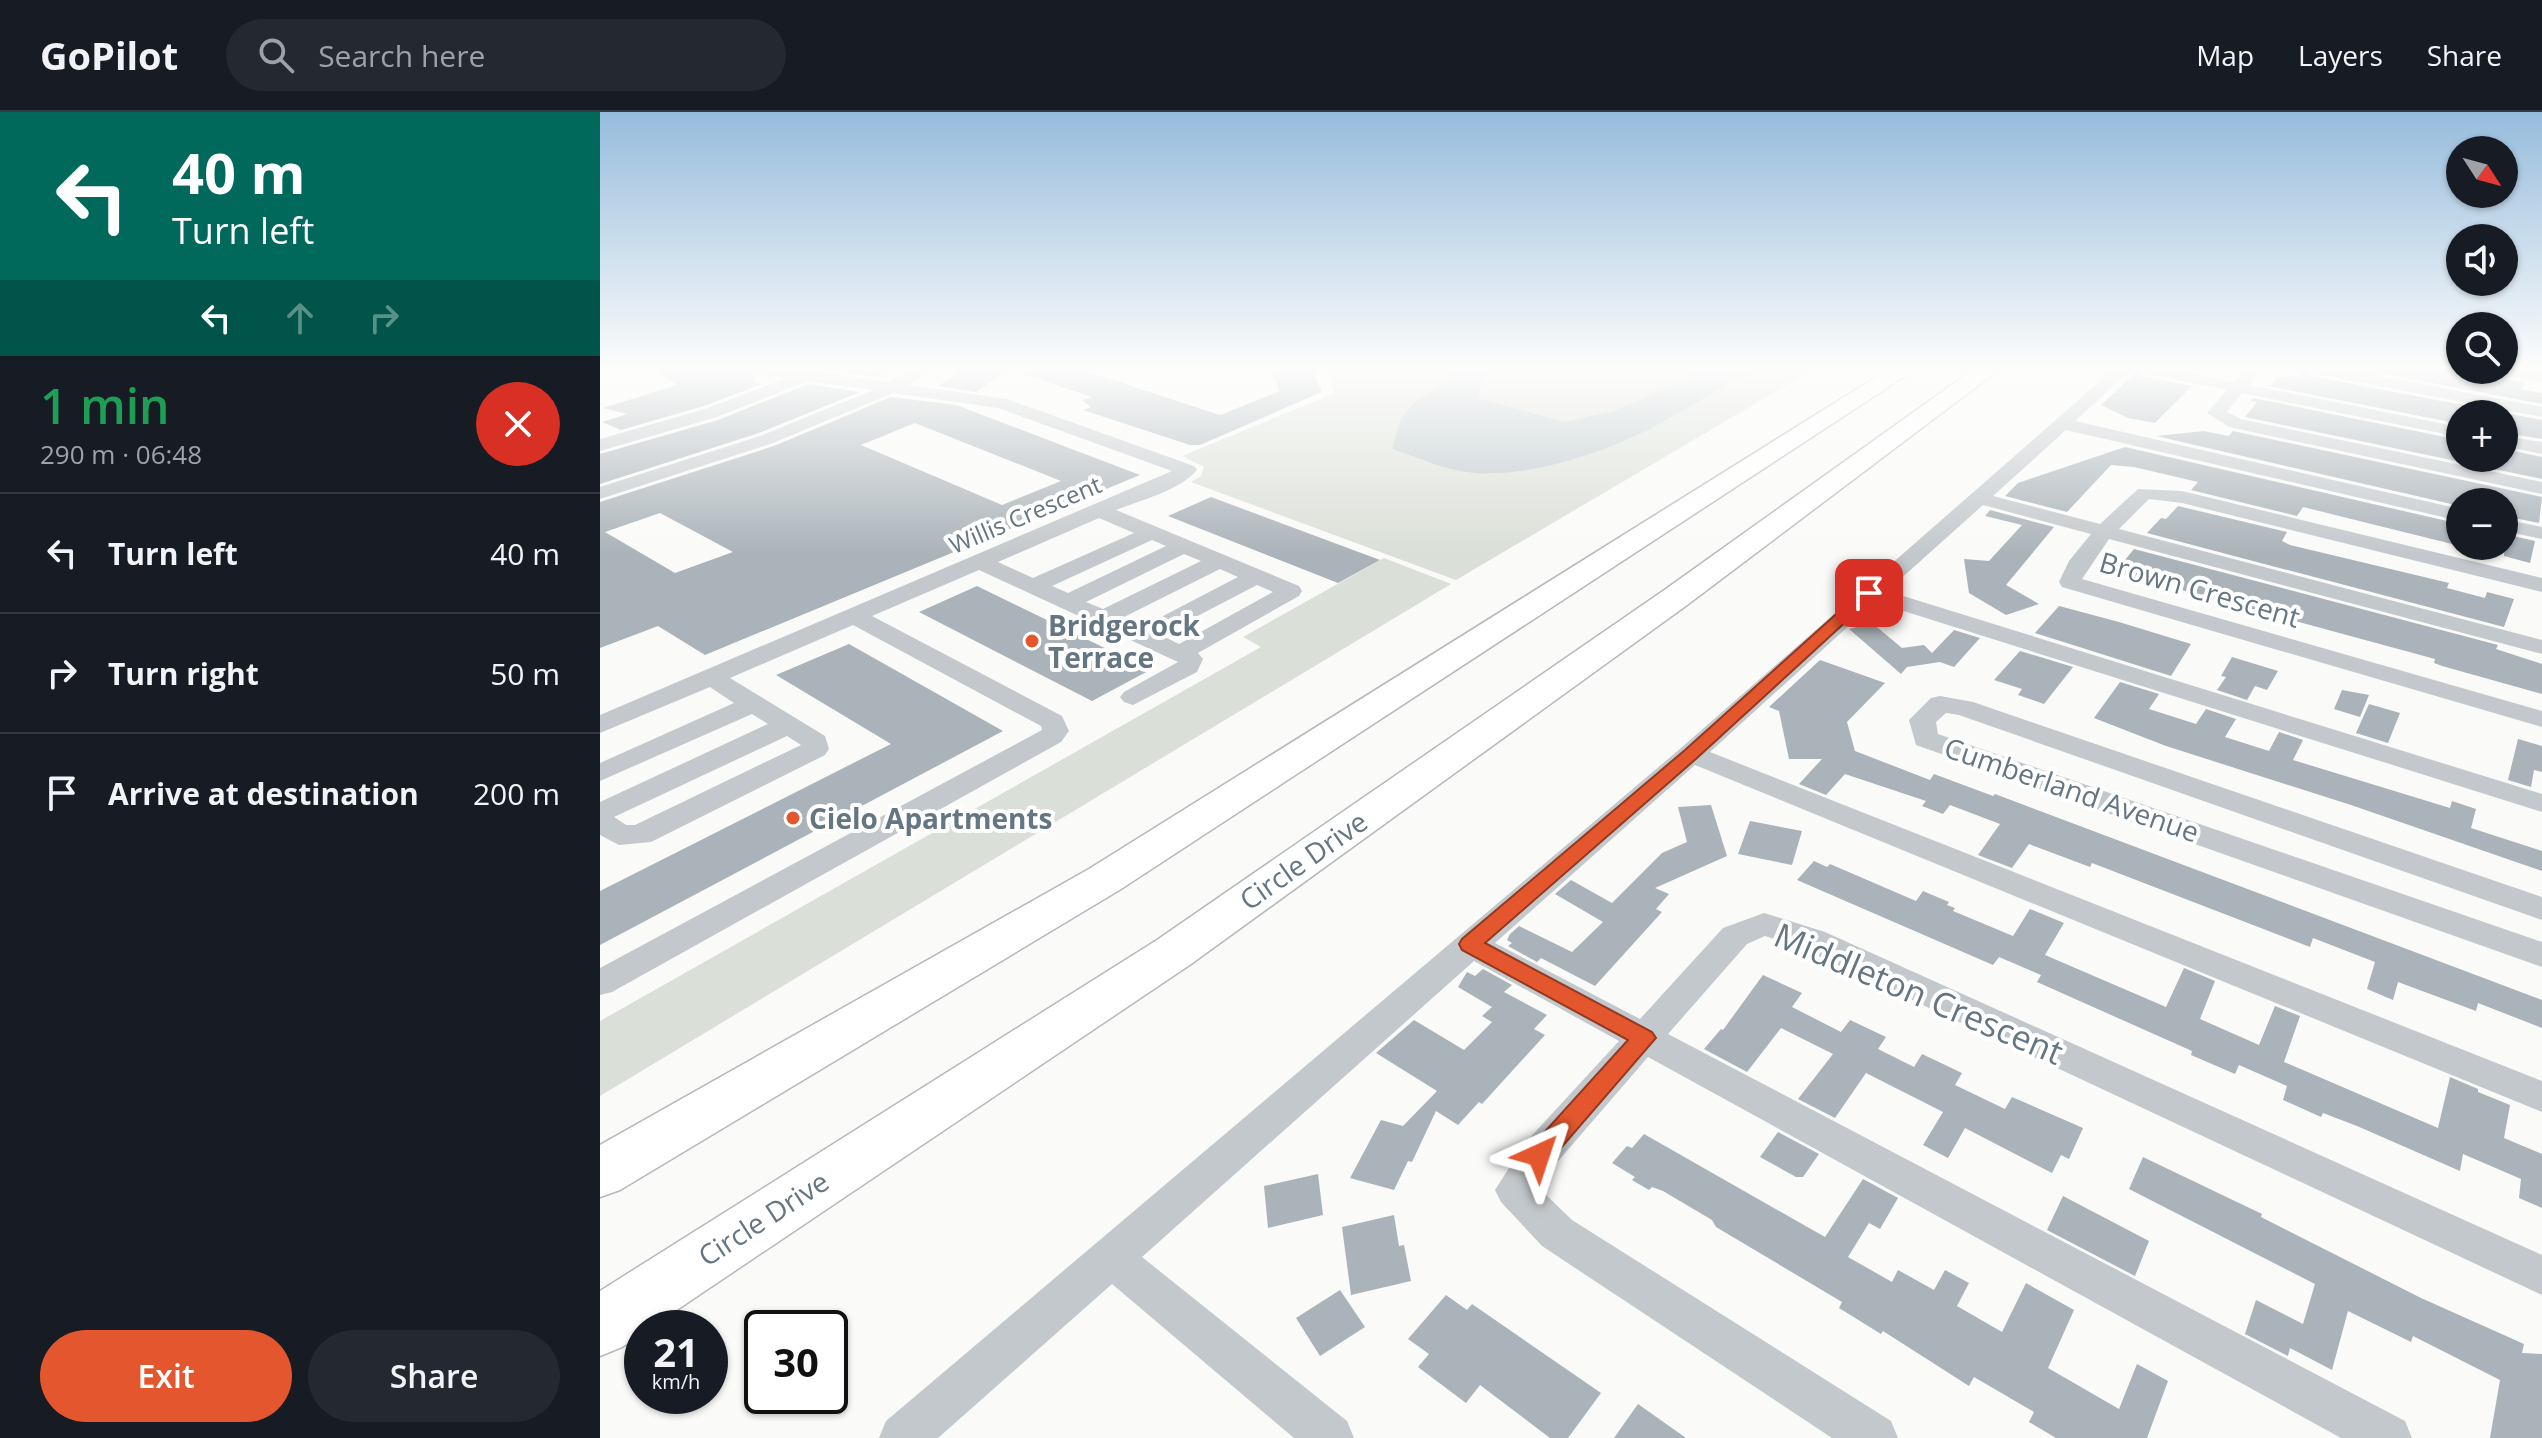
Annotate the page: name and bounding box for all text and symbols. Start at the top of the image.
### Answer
search box [226,19,786,91]
text: GoPilot [40,29,178,81]
icon: search [254,33,298,77]
text: Search here [318,35,485,76]
text: Map [2196,36,2254,74]
text: Layers [2298,36,2383,74]
text: Share [2427,36,2502,74]
text: 40 m [172,134,306,210]
north arrow [2446,136,2518,208]
map controls [2446,136,2518,560]
icon: left [40,144,144,248]
text: Turn left [172,206,314,255]
button: sound [2446,224,2518,296]
icon: left [194,296,238,340]
icon: ahead [278,296,322,340]
icon: right [362,296,406,340]
button: search [2446,312,2518,384]
text: 1 min [40,373,170,438]
button: close [476,382,560,466]
button: + [2446,400,2518,472]
text: 290 m · 06:48 [40,436,202,472]
street label: Willis Crescent [944,467,1106,561]
button: − [2446,488,2518,560]
icon: left [40,531,84,575]
text: Turn left [108,533,238,574]
text: 40 m [490,533,560,574]
street label: Brown Crescent [2095,542,2305,636]
pin [1835,559,1903,627]
icon: arrive [1847,571,1891,615]
place label: Bridgerock Terrace [1048,606,1201,676]
marker: Bridgerock Terrace [1023,632,1041,650]
icon: right [40,651,84,695]
text: Turn right [108,653,259,694]
text: 50 m [490,653,560,694]
street label: Cumberland Avenue [1940,728,2204,850]
icon: arrive [40,771,84,815]
text: Arrive at destination [108,773,419,814]
text: 200 m [473,773,560,814]
place label: Cielo Apartments [809,799,1052,837]
street label: Circle Drive [1231,802,1375,918]
marker: Cielo Apartments [784,809,802,827]
street label: Middleton Crescent [1767,911,2071,1075]
position arrow [1497,1113,1581,1197]
street label: Circle Drive [691,1162,835,1274]
speed limit sign: 30 [744,1310,848,1414]
text: 21 [653,1324,699,1379]
button: Exit [40,1330,292,1422]
button: Share [308,1330,560,1422]
text: km/h [652,1368,700,1395]

